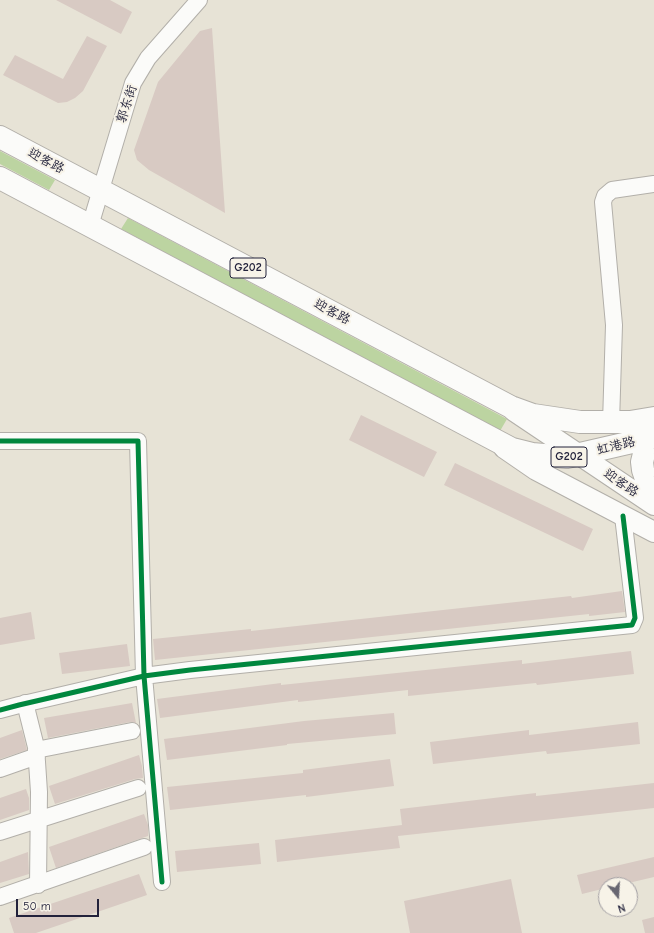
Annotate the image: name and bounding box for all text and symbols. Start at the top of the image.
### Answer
street label: 郭东街 [114,83,140,125]
street label: 迎客路 [25,145,67,177]
road number: G202 [230,258,266,278]
street label: 迎客路 [311,296,353,328]
street label: 虹港路 [595,434,637,458]
road number: G202 [551,447,587,467]
street label: 迎客路 [600,466,642,500]
north arrow [598,877,638,917]
scale bar [18,891,101,917]
text: 50 m [23,899,51,913]
text: N [616,901,627,915]

